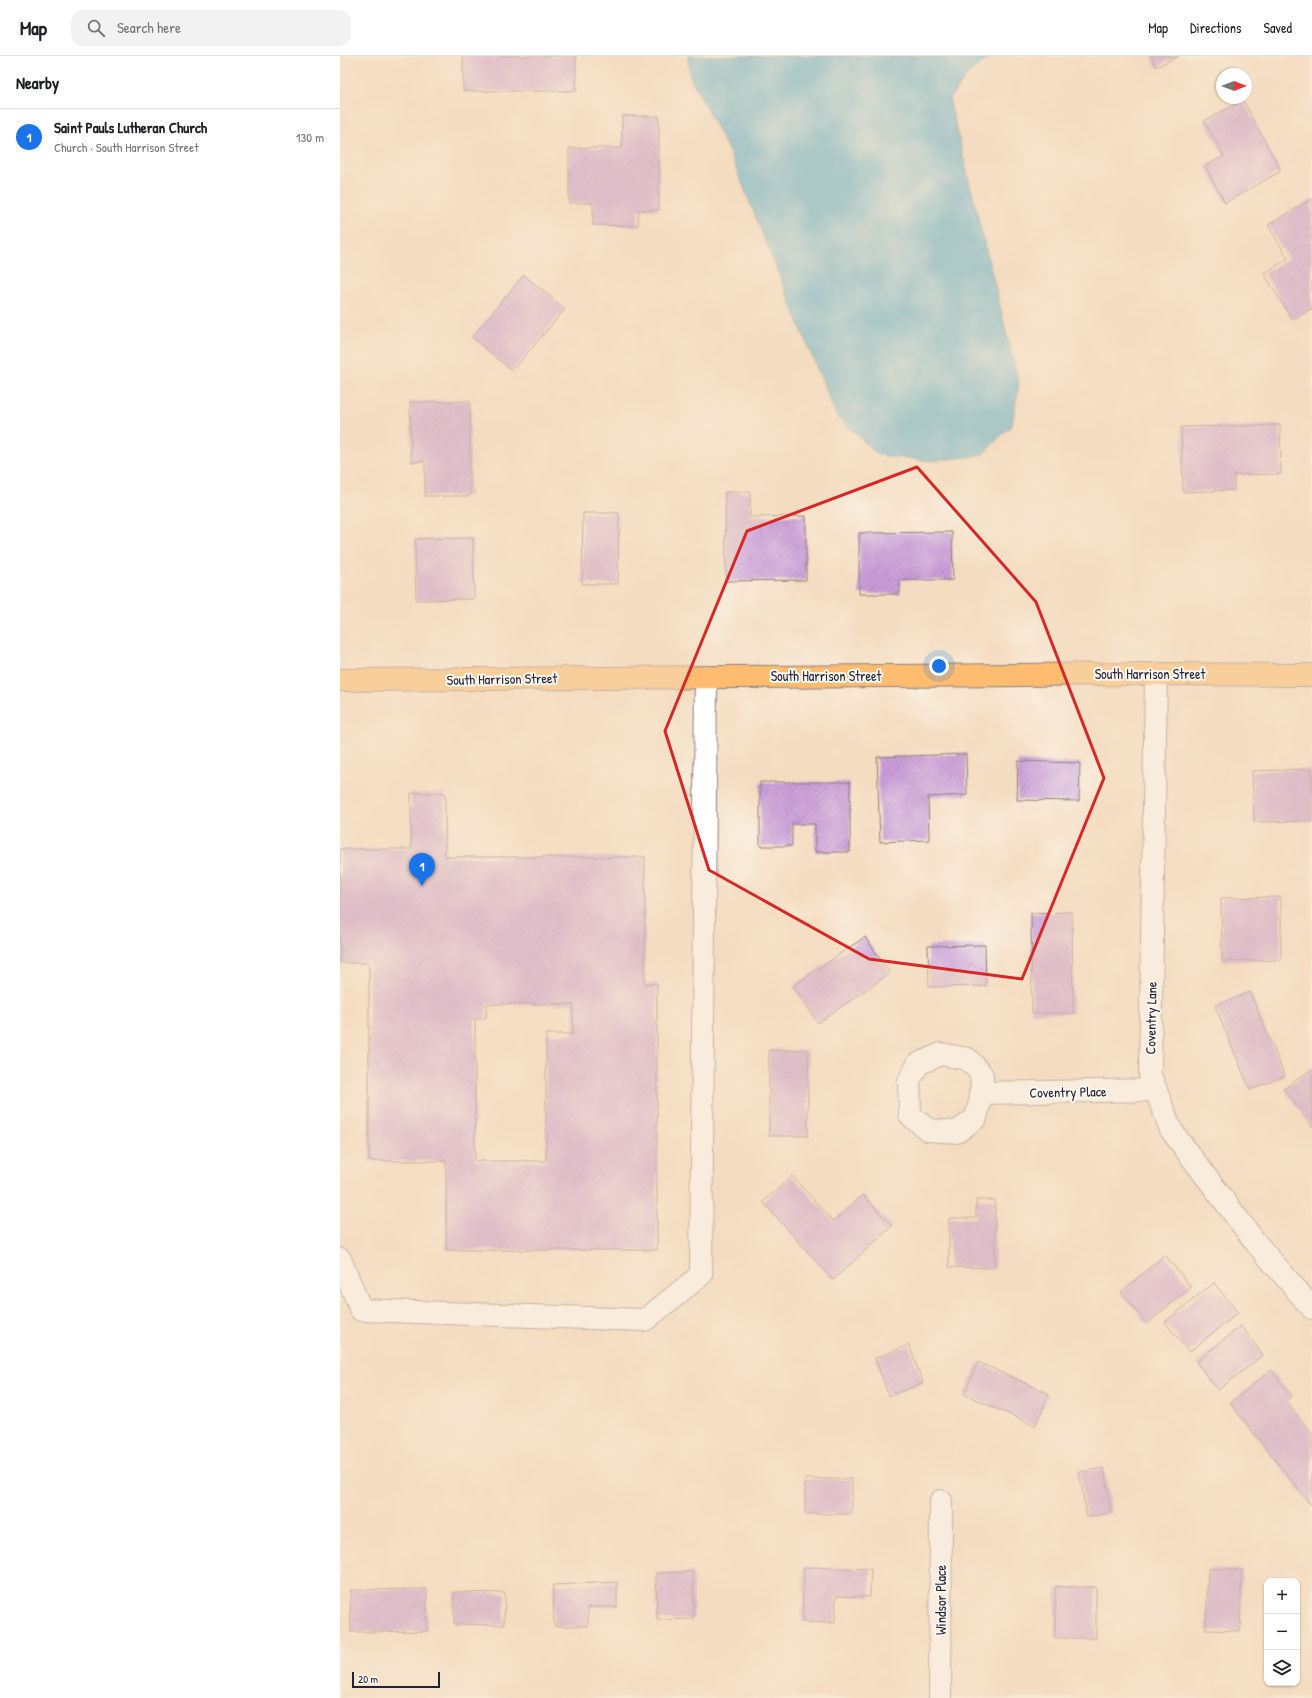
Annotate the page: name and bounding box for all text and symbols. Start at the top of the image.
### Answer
search box [71,10,351,46]
text: Map [20,15,47,41]
icon: search [85,17,107,39]
text: Search here [117,17,181,38]
text: Map [1148,18,1168,37]
text: Directions [1190,18,1241,37]
text: Saved [1263,18,1292,37]
north arrow [1216,68,1252,104]
text: Nearby [16,71,59,94]
text: Saint Pauls Lutheran Church [54,117,207,138]
text: 1 [27,128,31,146]
text: 130 m [296,128,324,146]
text: Church · South Harrison Street [54,138,199,156]
your location [929,656,949,676]
street label: South Harrison Street [1095,664,1206,683]
street label: South Harrison Street [771,666,882,685]
street label: South Harrison Street [446,668,558,689]
pin: 1 [409,853,435,886]
street label: Coventry Lane [1140,981,1162,1055]
street label: Coventry Place [1029,1081,1107,1103]
street label: Windsor Place [931,1565,950,1635]
map controls [1264,1578,1300,1686]
button: + [1264,1578,1300,1614]
button: − [1264,1614,1300,1650]
button: layers [1264,1650,1300,1686]
scale bar [352,1670,440,1689]
text: 20 m [358,1672,378,1686]

